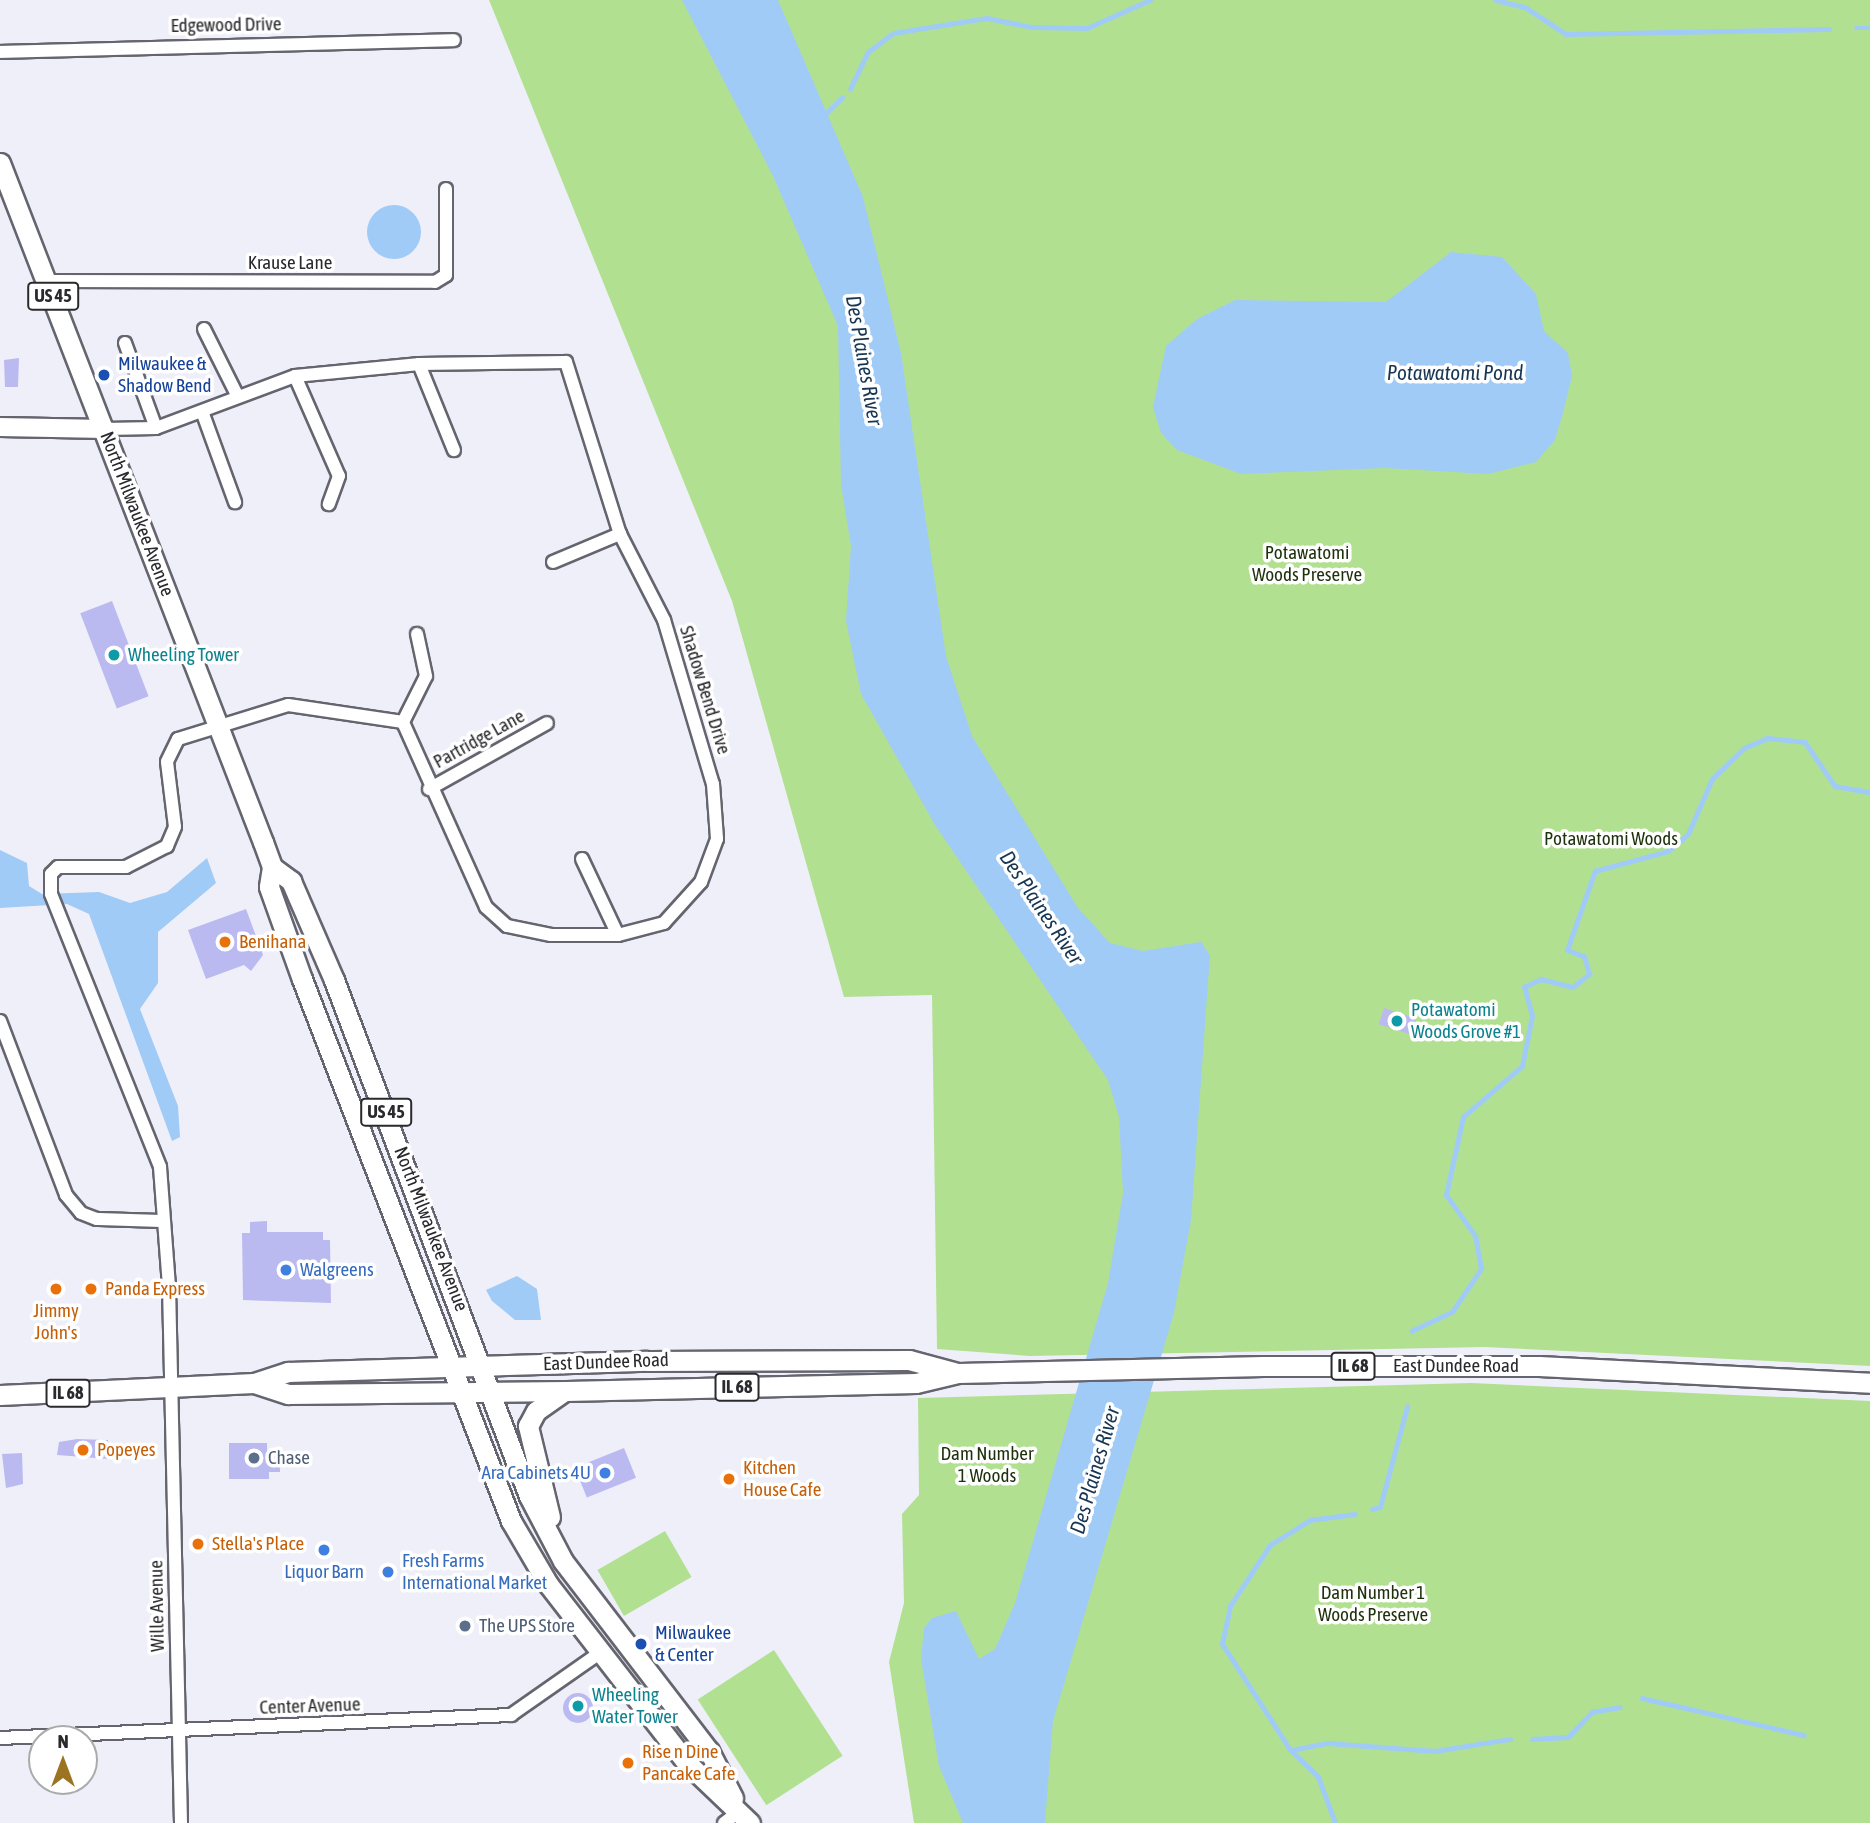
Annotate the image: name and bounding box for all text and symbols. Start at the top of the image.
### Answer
street label: Edgewood Drive [170,13,282,37]
street label: Krause Lane [248,252,332,274]
road number: US 45 [27,282,79,310]
water label: Des Plaines River [841,293,889,427]
place label: Milwaukee & Shadow Bend [118,353,212,397]
water label: Potawatomi Pond [1387,359,1523,385]
marker: Milwaukee & Shadow Bend [96,367,112,383]
street label: North Milwaukee Avenue [95,429,179,599]
park label: Potawatomi Woods Preserve [1252,542,1362,586]
street label: Shadow Bend Drive [675,623,735,757]
place label: Wheeling Tower [128,644,239,666]
marker: Wheeling Tower [106,647,122,663]
street label: Partridge Lane [429,705,529,773]
park label: Potawatomi Woods [1544,828,1678,850]
water label: Des Plaines River [995,846,1089,968]
place label: Benihana [239,931,306,953]
marker: Benihana [217,934,233,950]
place label: Potawatomi Woods Grove #1 [1411,999,1521,1043]
marker: Potawatomi Woods Grove #1 [1389,1013,1405,1029]
road number: US 45 [360,1098,412,1126]
street label: North Milwaukee Avenue [389,1144,473,1314]
place label: Walgreens [300,1259,374,1281]
marker: Walgreens [278,1262,294,1278]
place label: Panda Express [105,1278,205,1300]
marker: Jimmy John's [48,1281,64,1297]
marker: Panda Express [83,1281,99,1297]
place label: Jimmy John's [33,1300,79,1344]
street label: East Dundee Road [543,1348,669,1376]
road number: IL 68 [1330,1352,1376,1380]
street label: East Dundee Road [1393,1355,1519,1377]
road number: IL 68 [714,1372,760,1402]
road number: IL 68 [45,1378,91,1408]
water label: Des Plaines River [1064,1403,1124,1537]
place label: Popeyes [97,1439,155,1461]
marker: Popeyes [75,1442,91,1458]
park label: Dam Number 1 Woods [940,1443,1034,1487]
place label: Chase [268,1447,310,1469]
marker: Chase [246,1450,262,1466]
place label: Kitchen House Cafe [743,1457,821,1501]
place label: Ara Cabinets 4U [482,1462,591,1484]
marker: Ara Cabinets 4U [597,1465,613,1481]
marker: Kitchen House Cafe [721,1471,737,1487]
place label: Stella's Place [212,1533,304,1555]
marker: Stella's Place [190,1536,206,1552]
marker: Liquor Barn [316,1542,332,1558]
place label: Fresh Farms International Market [402,1550,547,1594]
street label: Wille Avenue [145,1560,169,1652]
place label: Liquor Barn [284,1561,364,1583]
marker: Fresh Farms International Market [380,1564,396,1580]
park label: Dam Number 1 Woods Preserve [1318,1582,1428,1626]
place label: The UPS Store [479,1615,575,1637]
marker: The UPS Store [457,1618,473,1634]
place label: Milwaukee & Center [655,1622,731,1666]
marker: Milwaukee & Center [633,1636,649,1652]
place label: Wheeling Water Tower [592,1684,677,1728]
street label: Center Avenue [259,1693,361,1719]
marker: Wheeling Water Tower [570,1698,586,1714]
north arrow [28,1725,98,1795]
text: N [57,1730,69,1752]
place label: Rise n Dine Pancake Cafe [642,1741,735,1785]
marker: Rise n Dine Pancake Cafe [620,1755,636,1771]

